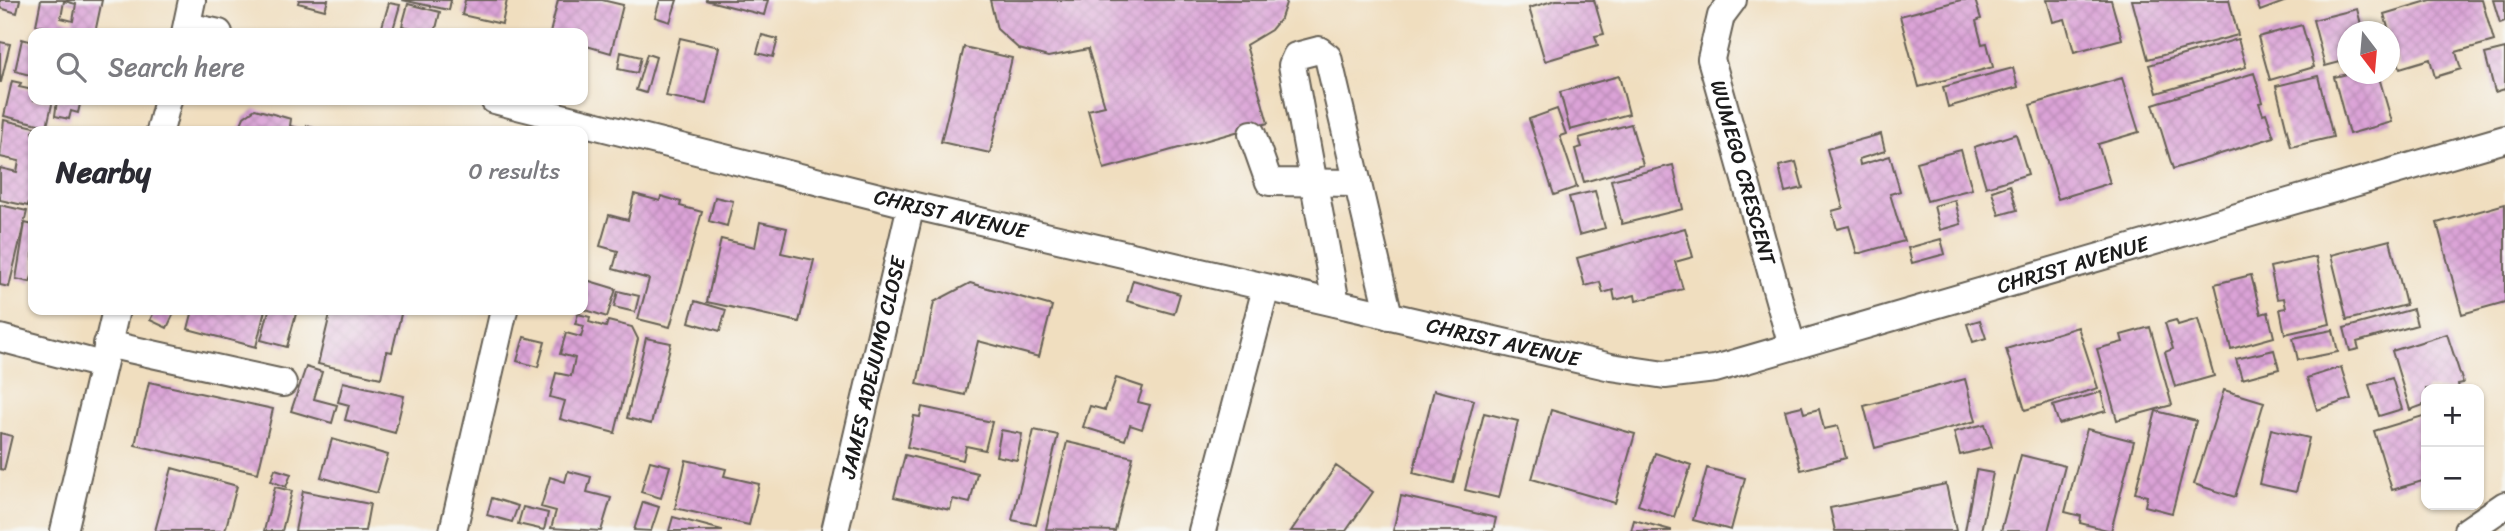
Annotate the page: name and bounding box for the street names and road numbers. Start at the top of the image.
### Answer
street label: WUMEGO CRESCENT [1699,76,1788,271]
street label: CHRIST AVENUE [870,177,1033,251]
street label: CHRIST AVENUE [1992,224,2154,305]
street label: JAMES ADEJUMO CLOSE [829,251,918,483]
street label: CHRIST AVENUE [1423,306,1585,379]

